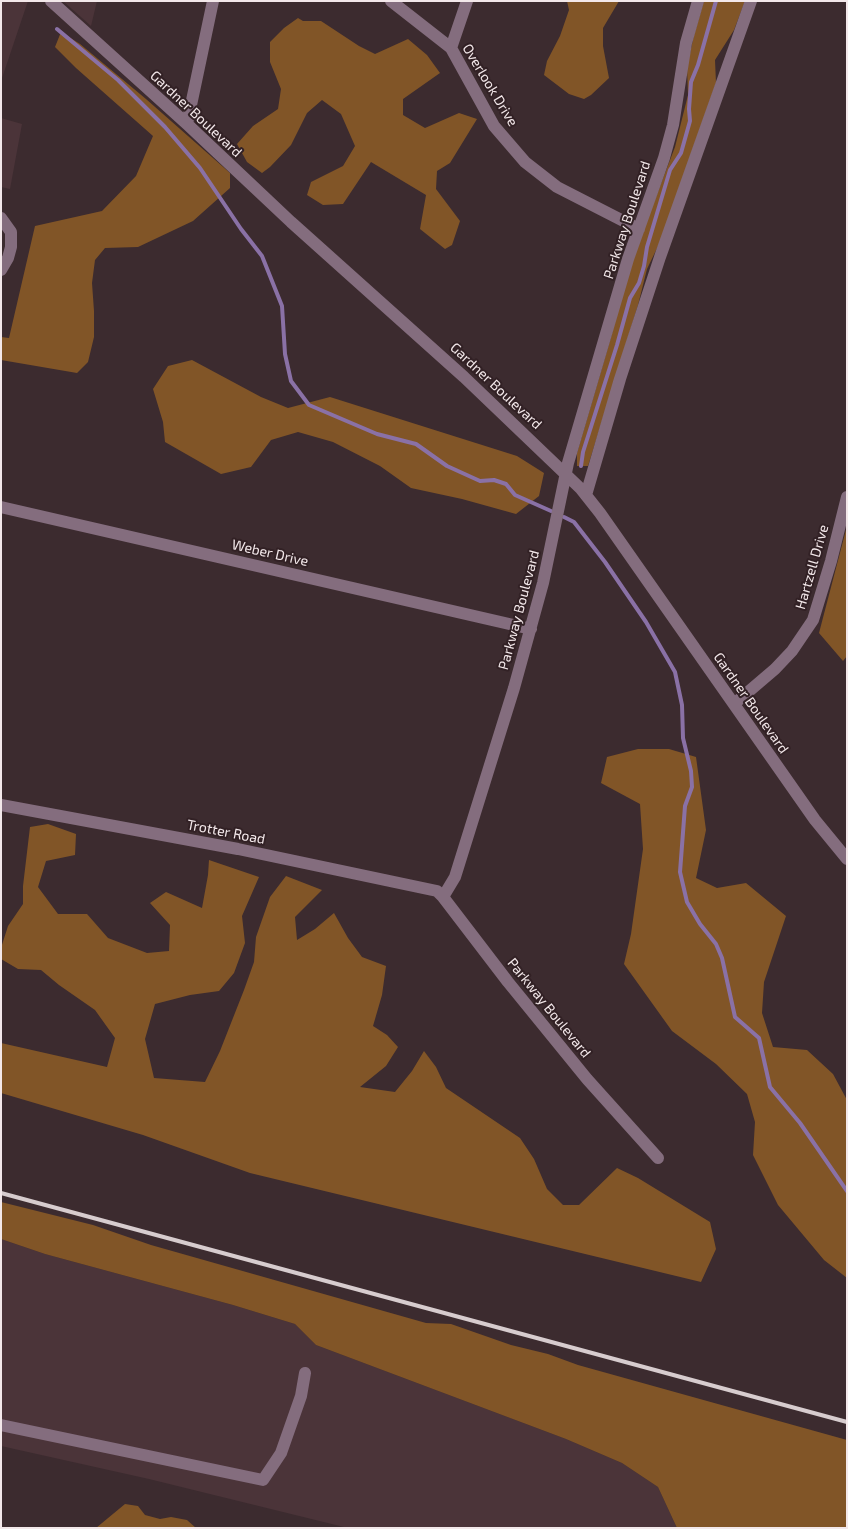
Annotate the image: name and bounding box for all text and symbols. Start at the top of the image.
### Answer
street label: Overlook Drive [459,41,521,129]
street label: Gardner Boulevard [147,67,245,161]
street label: Parkway Boulevard [600,159,654,281]
street label: Gardner Boulevard [447,339,545,433]
street label: Hartzell Drive [792,523,832,611]
street label: Weber Drive [230,536,310,570]
street label: Parkway Boulevard [495,548,543,672]
street label: Gardner Boulevard [710,649,792,757]
street label: Trotter Road [185,816,267,848]
street label: Parkway Boulevard [504,955,594,1061]

